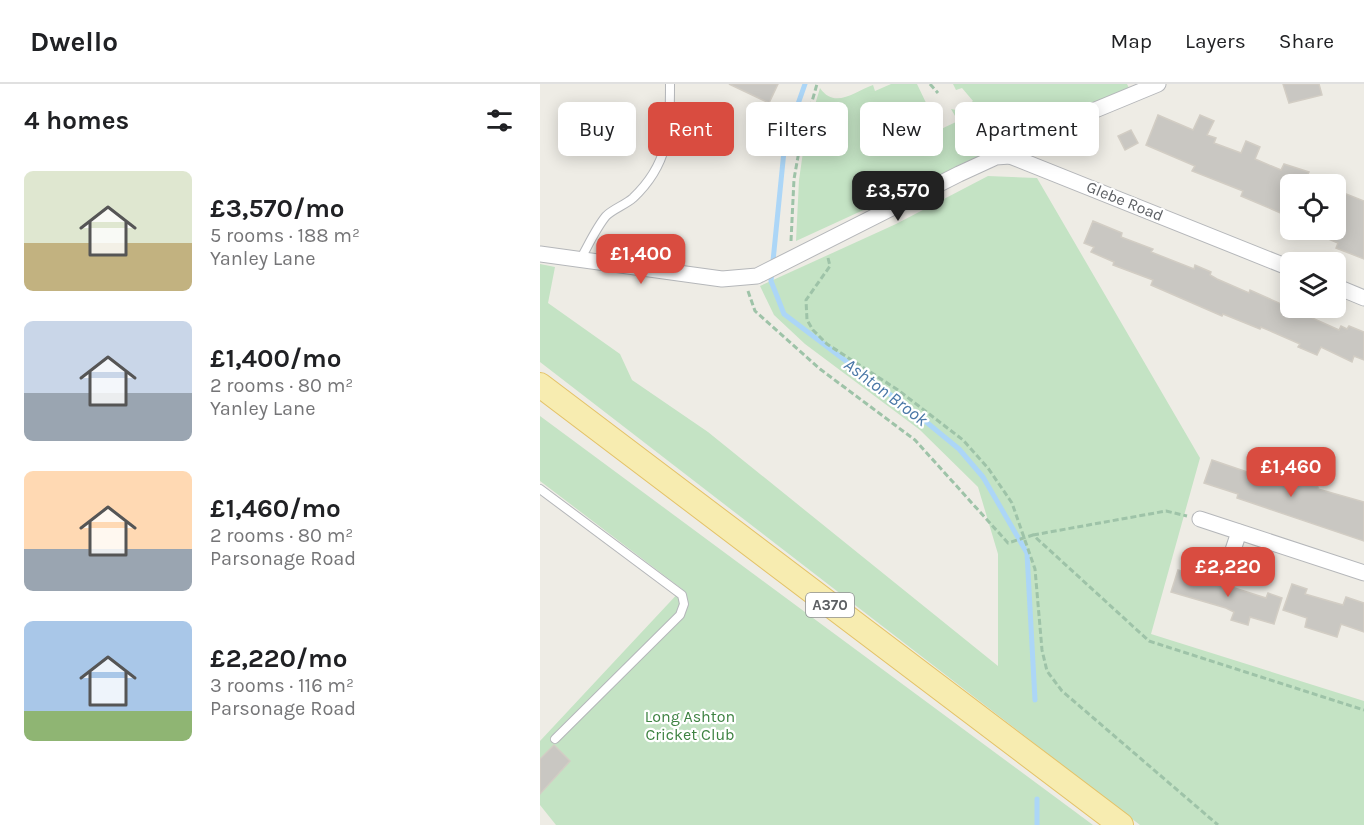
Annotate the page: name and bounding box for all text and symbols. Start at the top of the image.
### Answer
text: Dwello [30,25,118,58]
text: Map [1110,29,1152,53]
text: Layers [1185,29,1246,53]
text: Share [1279,29,1334,53]
chip: Buy [558,102,636,156]
chip: Rent [648,102,734,156]
chip: Filters [746,102,848,156]
chip: New [860,102,943,156]
chip: Apartment [955,102,1099,156]
icon: filters [483,104,516,137]
text: 4 homes [24,105,129,136]
pin: £3,570 [849,171,947,222]
map controls [1280,174,1346,318]
button: locate [1280,174,1346,240]
street label: Glebe Road [1084,177,1166,225]
text: £3,570 [866,179,930,202]
text: £3,570/mo [210,193,345,224]
icon: home [72,195,144,267]
text: 5 rooms · 188 m² [210,224,360,247]
pin: £1,400 [592,234,690,285]
text: £1,400 [610,242,672,265]
text: Yanley Lane [210,247,315,270]
button: layers [1280,252,1346,318]
text: £1,400/mo [210,343,342,374]
icon: home [72,345,144,417]
water label: Ashton Brook [840,353,933,431]
text: 2 rooms · 80 m² [210,374,353,397]
text: Yanley Lane [210,397,315,420]
pin: £1,460 [1242,447,1340,498]
text: £1,460 [1261,455,1321,478]
text: £1,460/mo [210,493,341,524]
icon: home [72,495,144,567]
text: 2 rooms · 80 m² [210,524,353,547]
text: Parsonage Road [210,547,356,570]
pin: £2,220 [1179,547,1277,598]
text: £2,220 [1195,555,1261,578]
road number: A370 [806,593,854,617]
text: £2,220/mo [210,643,348,674]
icon: home [72,645,144,717]
text: 3 rooms · 116 m² [210,674,354,697]
text: Parsonage Road [210,697,356,720]
park label: Long Ashton Cricket Club [645,707,735,744]

